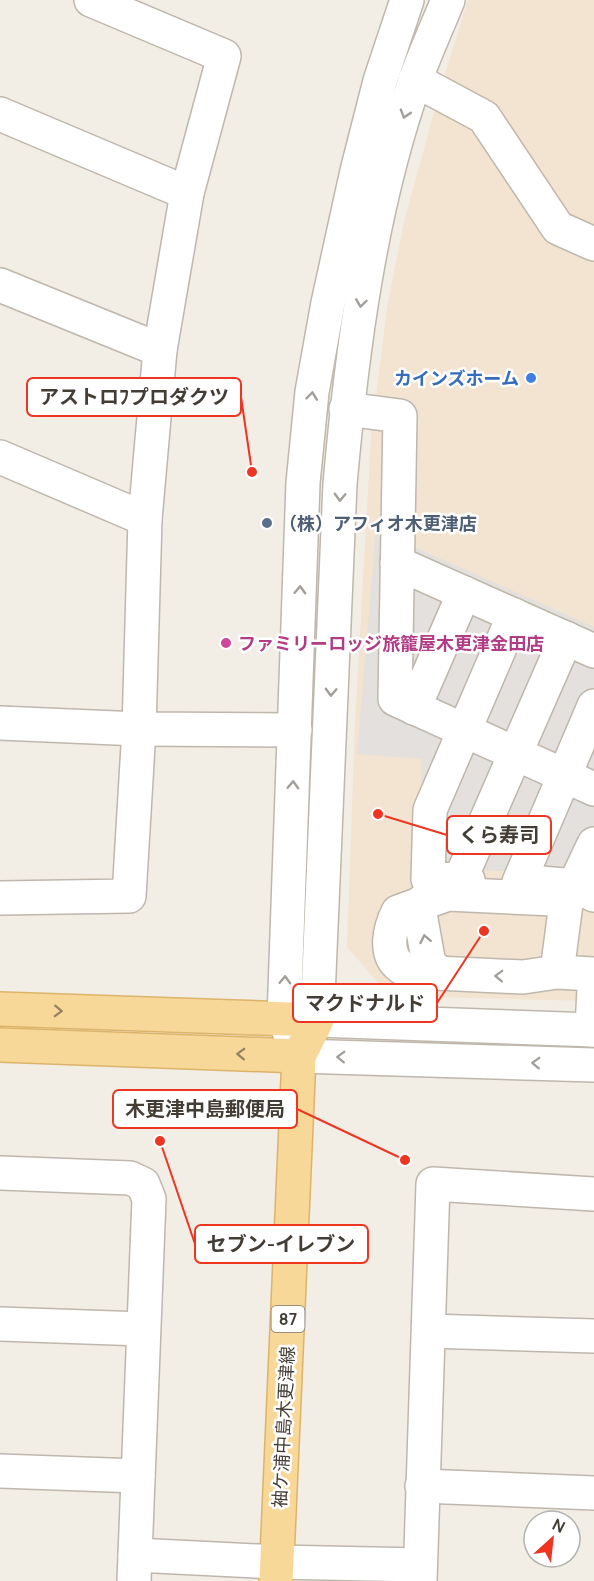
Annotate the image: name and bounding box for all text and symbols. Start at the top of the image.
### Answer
one-way arrow [400,108,412,119]
one-way arrow [355,299,367,308]
place label: カインズホーム [394,366,519,390]
marker: カインズホーム [524,371,538,385]
callout: アストロﾌプロダクツ [27,378,241,416]
text: アストロﾌプロダクツ [39,383,229,410]
one-way arrow [305,391,318,400]
one-way arrow [333,493,346,502]
place label: （株）アフィオ木更津店 [279,511,477,535]
marker: （株）アフィオ木更津店 [260,516,274,530]
one-way arrow [293,586,306,595]
place label: ファミリーロッジ旅籠屋木更津金田店 [238,631,544,655]
marker: ファミリーロッジ旅籠屋木更津金田店 [219,636,233,650]
one-way arrow [325,687,338,696]
one-way arrow [286,780,299,789]
callout: くら寿司 [447,816,551,854]
text: くら寿司 [459,821,539,848]
one-way arrow [419,935,432,945]
one-way arrow [495,969,504,982]
one-way arrow [279,975,292,984]
callout: マクドナルド [293,984,437,1022]
text: マクドナルド [305,989,425,1016]
one-way arrow [54,1005,63,1017]
one-way arrow [236,1048,245,1060]
one-way arrow [336,1051,345,1064]
one-way arrow [531,1057,540,1070]
callout: 木更津中島郵便局 [113,1090,297,1128]
text: 木更津中島郵便局 [125,1095,285,1122]
callout: セブン-イレブン [195,1225,368,1263]
text: セブン-イレブン [207,1230,355,1257]
road number: 87 [272,1306,304,1332]
street label: 袖ケ浦中島木更津線 [267,1345,299,1509]
north arrow [522,1509,582,1569]
text: N [549,1513,569,1538]

